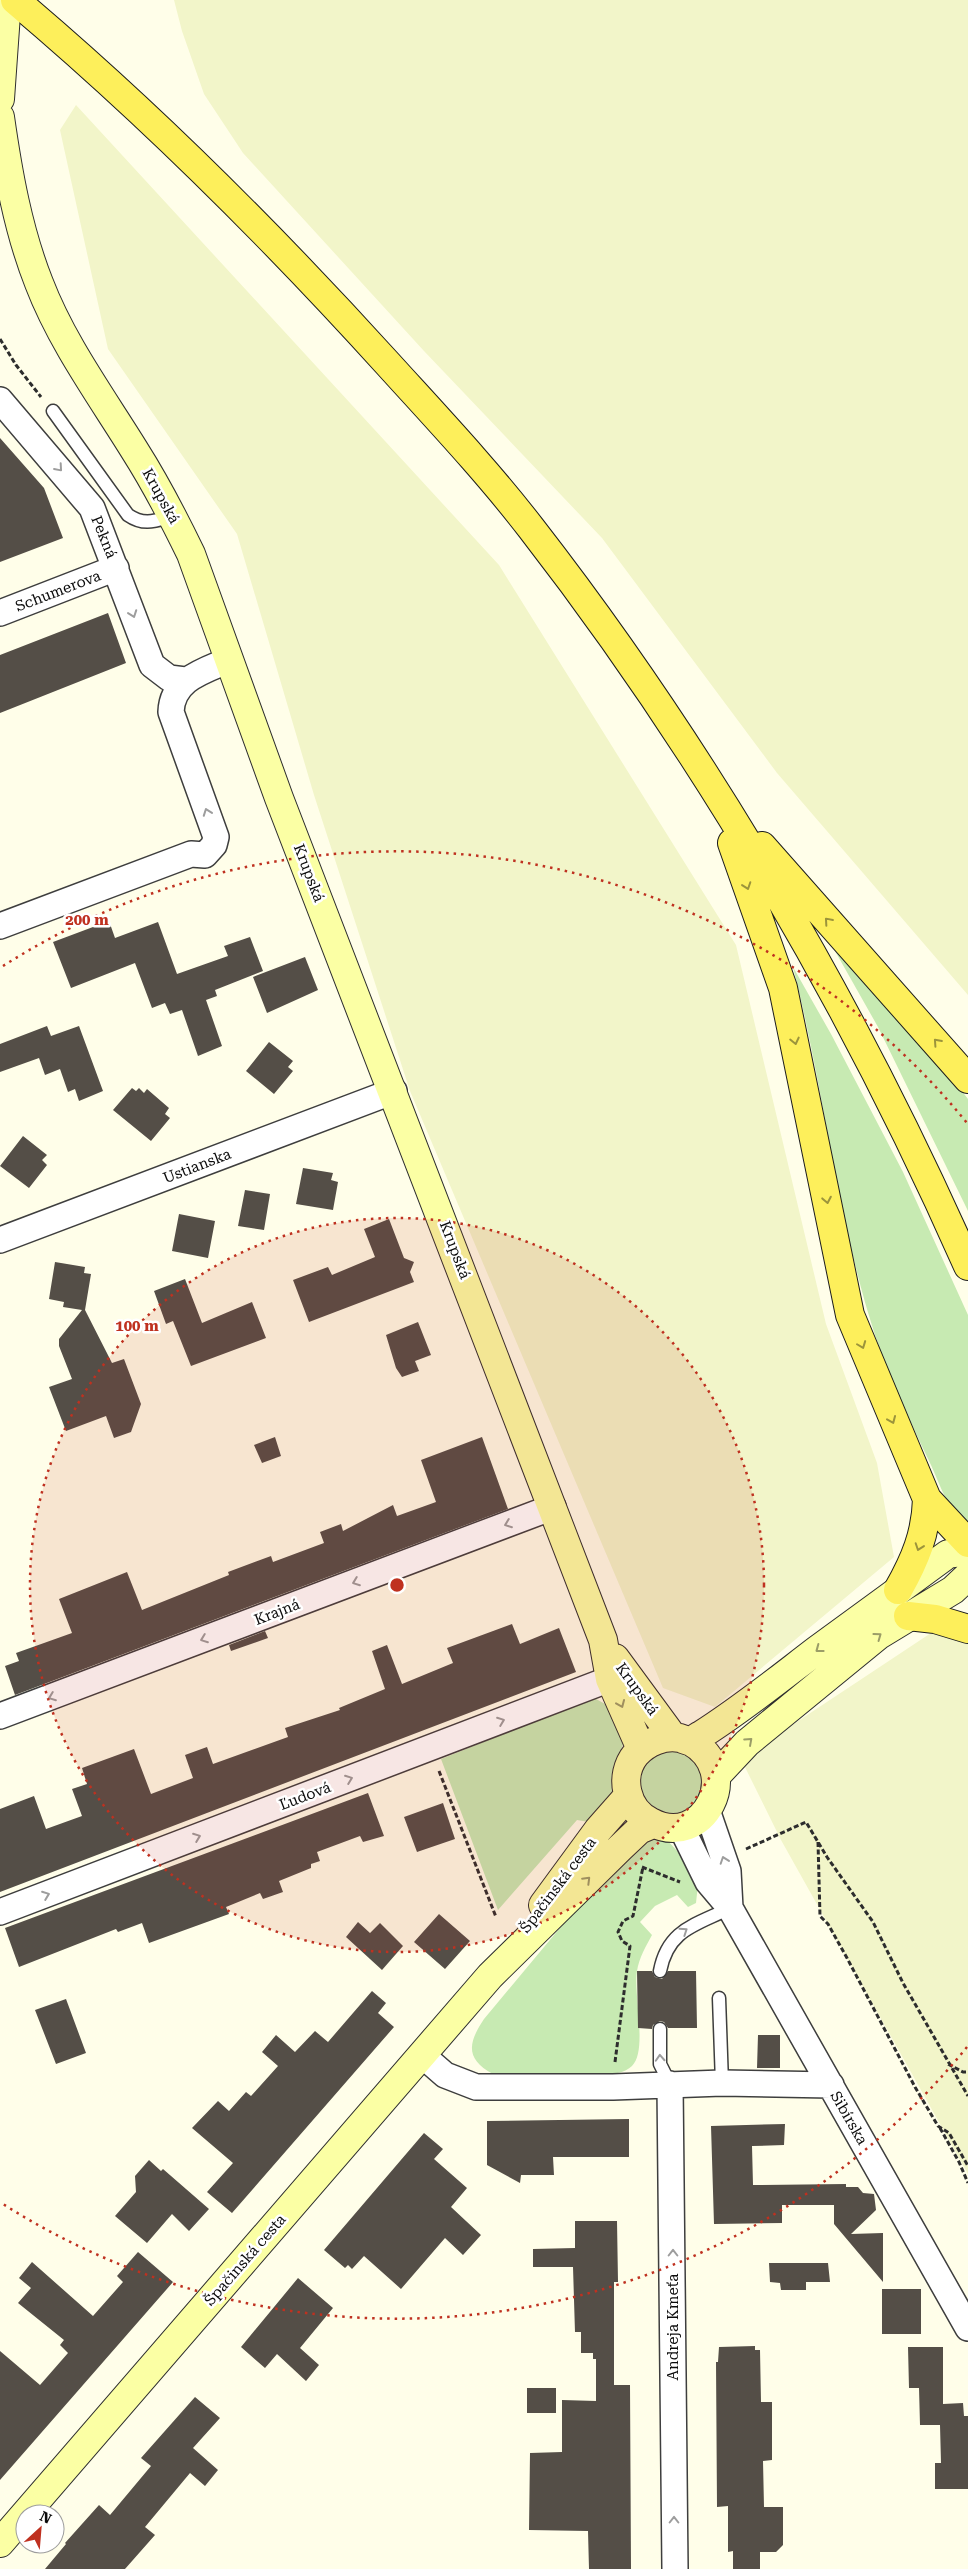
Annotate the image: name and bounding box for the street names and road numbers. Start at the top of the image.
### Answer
street label: Krupská [138,465,184,527]
street label: Pekná [87,513,121,561]
street label: Schumerova [13,566,103,616]
street label: Krupská [290,842,328,904]
street label: Ustianska [160,1145,234,1187]
street label: Krupská [436,1219,474,1281]
street label: Krajná [252,1595,302,1629]
street label: Krupská [612,1659,662,1719]
street label: Ľudová [277,1778,333,1814]
street label: Špačinská cesta [516,1834,600,1936]
street label: Sibírska [826,2088,872,2148]
street label: Špačinská cesta [200,2211,290,2309]
street label: Andreja Kmeťa [664,2274,682,2380]

